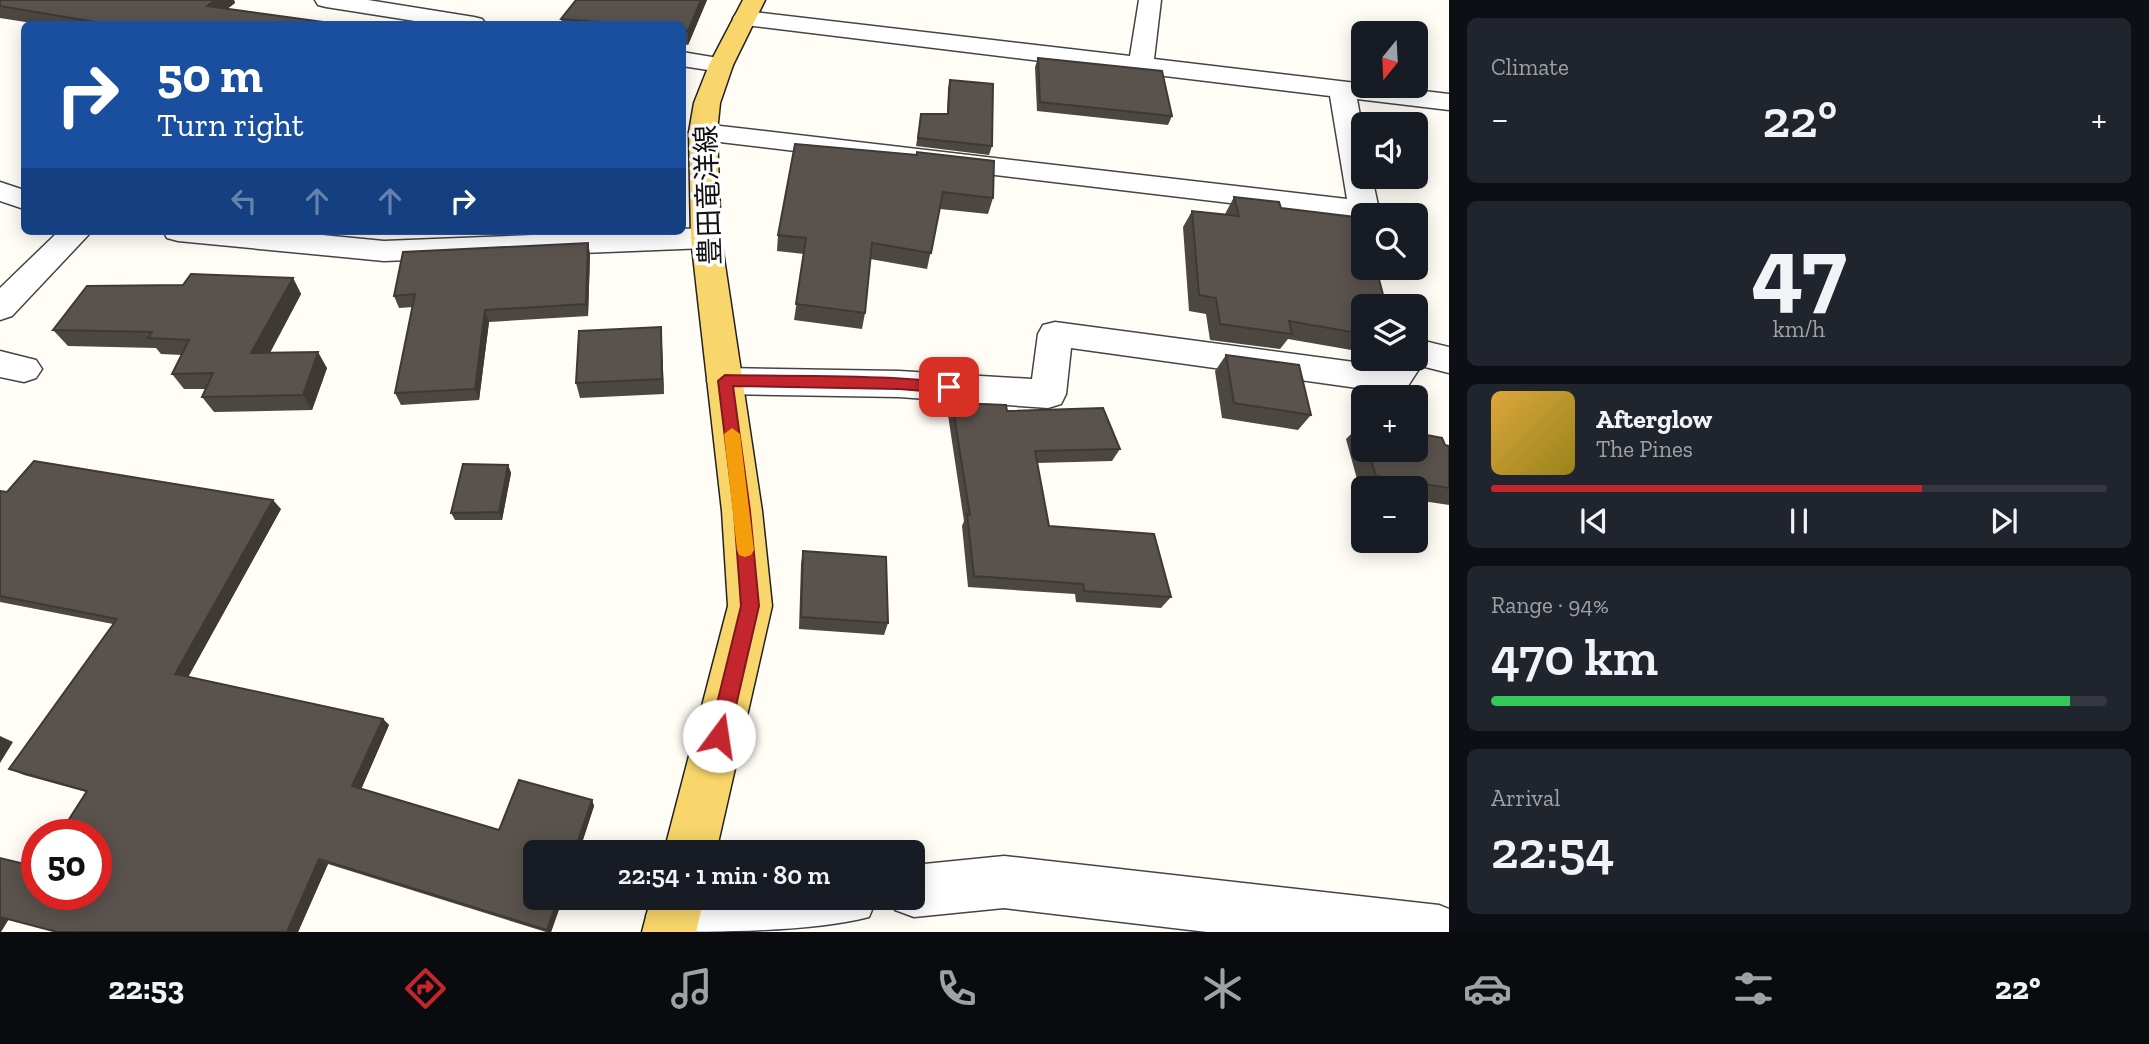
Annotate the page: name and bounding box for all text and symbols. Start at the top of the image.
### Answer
north arrow [1351,21,1428,98]
map controls [1351,21,1428,553]
text: 50 m [157,46,263,105]
icon: right [42,49,133,140]
text: Climate [1491,53,1569,81]
text: 22° [1763,88,1837,150]
text: − [1491,96,1509,142]
text: + [2091,96,2107,142]
text: Turn right [157,106,304,144]
button: sound [1351,112,1428,189]
street label: 豊田竜洋線 [689,124,727,266]
icon: left [225,182,263,220]
icon: ahead [298,182,336,220]
icon: ahead [371,182,409,220]
icon: right [444,182,482,220]
button: search [1351,203,1428,280]
text: 47 [1751,215,1847,324]
button: layers [1351,294,1428,371]
text: km/h [1773,315,1825,343]
pin [919,357,979,417]
icon: arrive [930,368,968,406]
button: + [1351,385,1428,462]
text: Afterglow [1596,403,1712,435]
text: The Pines [1596,435,1693,463]
button: − [1351,476,1428,553]
icon: previous [1575,502,1613,540]
icon: pause [1780,502,1818,540]
icon: next [1985,502,2023,540]
text: Range · 94% [1491,591,1609,619]
text: 470 km [1491,626,1658,688]
position arrow [682,699,756,773]
text: Arrival [1491,784,1560,812]
speed limit sign: 50 [21,819,112,910]
text: 22:54 [1491,819,1614,881]
text: 22:54 · 1 min · 80 m [618,859,830,891]
icon: directions [401,964,450,1013]
icon: music [667,964,716,1013]
icon: phone [932,964,981,1013]
icon: climate [1198,964,1247,1013]
icon: car [1463,964,1512,1013]
icon: filters [1729,964,1778,1013]
text: 22:53 [108,969,184,1007]
text: 22° [1995,969,2041,1007]

